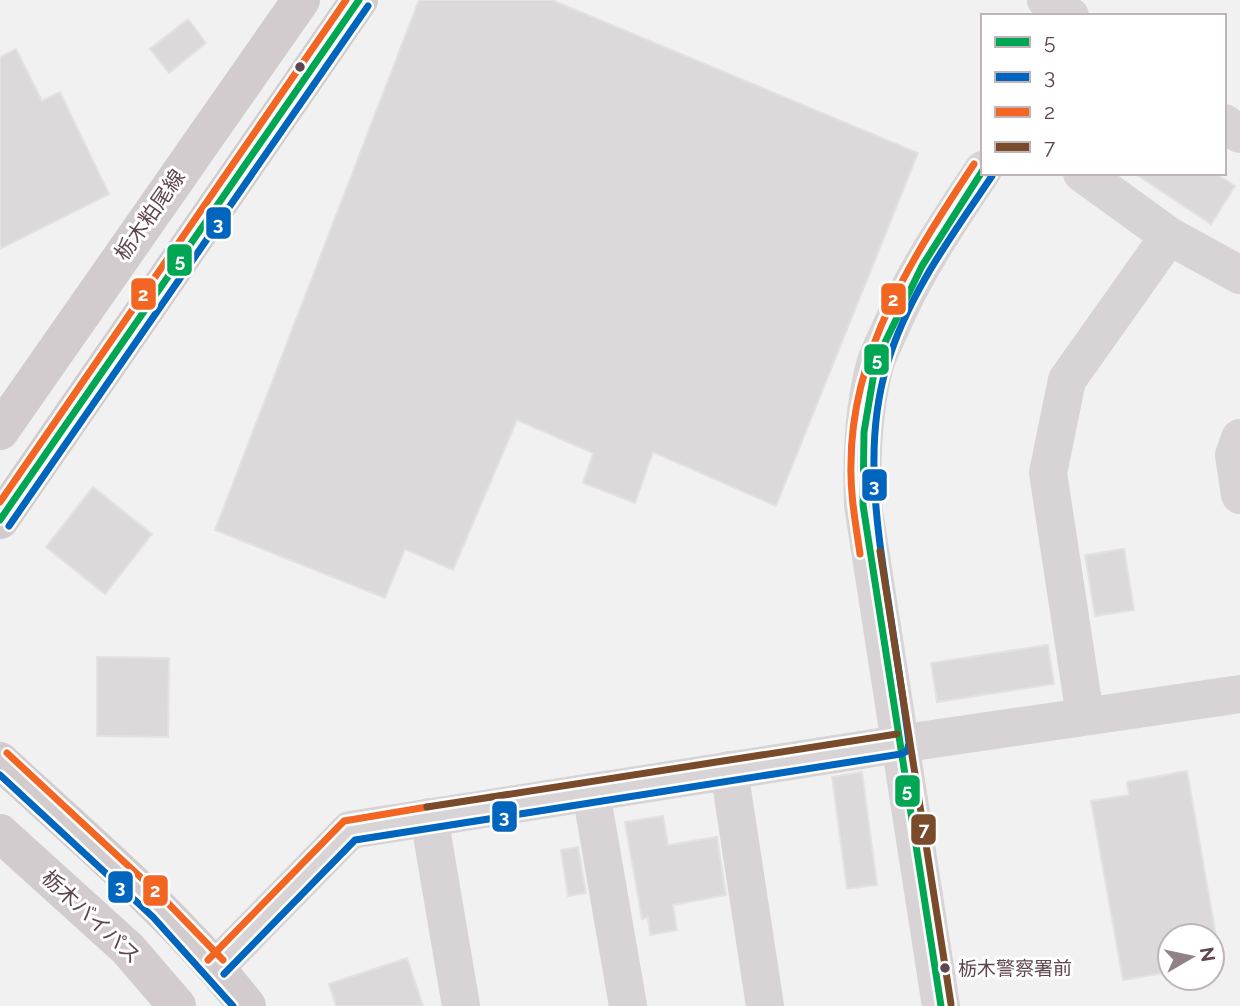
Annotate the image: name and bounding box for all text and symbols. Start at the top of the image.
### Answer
legend [981,14,1226,175]
text: 5 [1044,29,1055,54]
unlabelled marker [293,60,307,74]
text: 3 [1044,64,1055,89]
text: 2 [1044,99,1055,124]
text: 7 [1044,134,1056,159]
street label: 栃木粕尾線 [109,165,190,265]
line badge: 3 [205,206,232,240]
text: 3 [213,212,223,234]
line badge: 5 [166,243,193,277]
text: 5 [175,249,185,271]
line badge: 2 [130,277,157,311]
line badge: 2 [880,282,907,316]
text: 2 [138,283,148,305]
text: 2 [888,288,898,310]
line badge: 5 [863,343,890,376]
text: 5 [872,348,882,370]
line badge: 3 [861,468,888,502]
text: 3 [869,474,879,496]
line badge: 5 [894,774,921,808]
text: 5 [902,779,912,801]
line badge: 3 [491,800,518,833]
text: 3 [499,805,509,827]
line badge: 7 [910,813,937,846]
text: 7 [919,818,930,840]
street label: 栃木バイパス [37,865,146,969]
line badge: 3 [107,870,134,904]
line badge: 2 [142,874,169,907]
text: 3 [115,875,125,897]
text: 2 [150,879,160,901]
north arrow [1156,922,1226,992]
text: N [1196,945,1220,963]
place label: 栃木警察署前 [958,957,1072,979]
marker: 栃木警察署前 [938,961,952,975]

